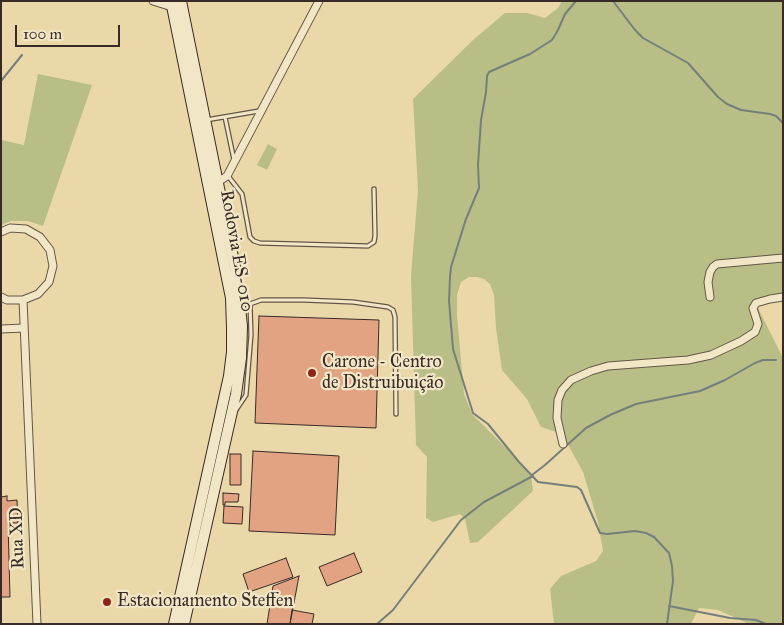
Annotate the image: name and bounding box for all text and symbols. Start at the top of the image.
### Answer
scale bar [18,15,122,47]
text: 100 m [23,25,62,43]
street label: Rodovia ES-010 [215,188,257,314]
place label: Carone - Centro de Distruibuição [322,352,443,394]
marker: Carone - Centro de Distruibuição [306,367,318,379]
street label: Rua XD [6,507,30,569]
place label: Estacionamento Steffen [117,591,293,613]
marker: Estacionamento Steffen [101,596,113,608]

